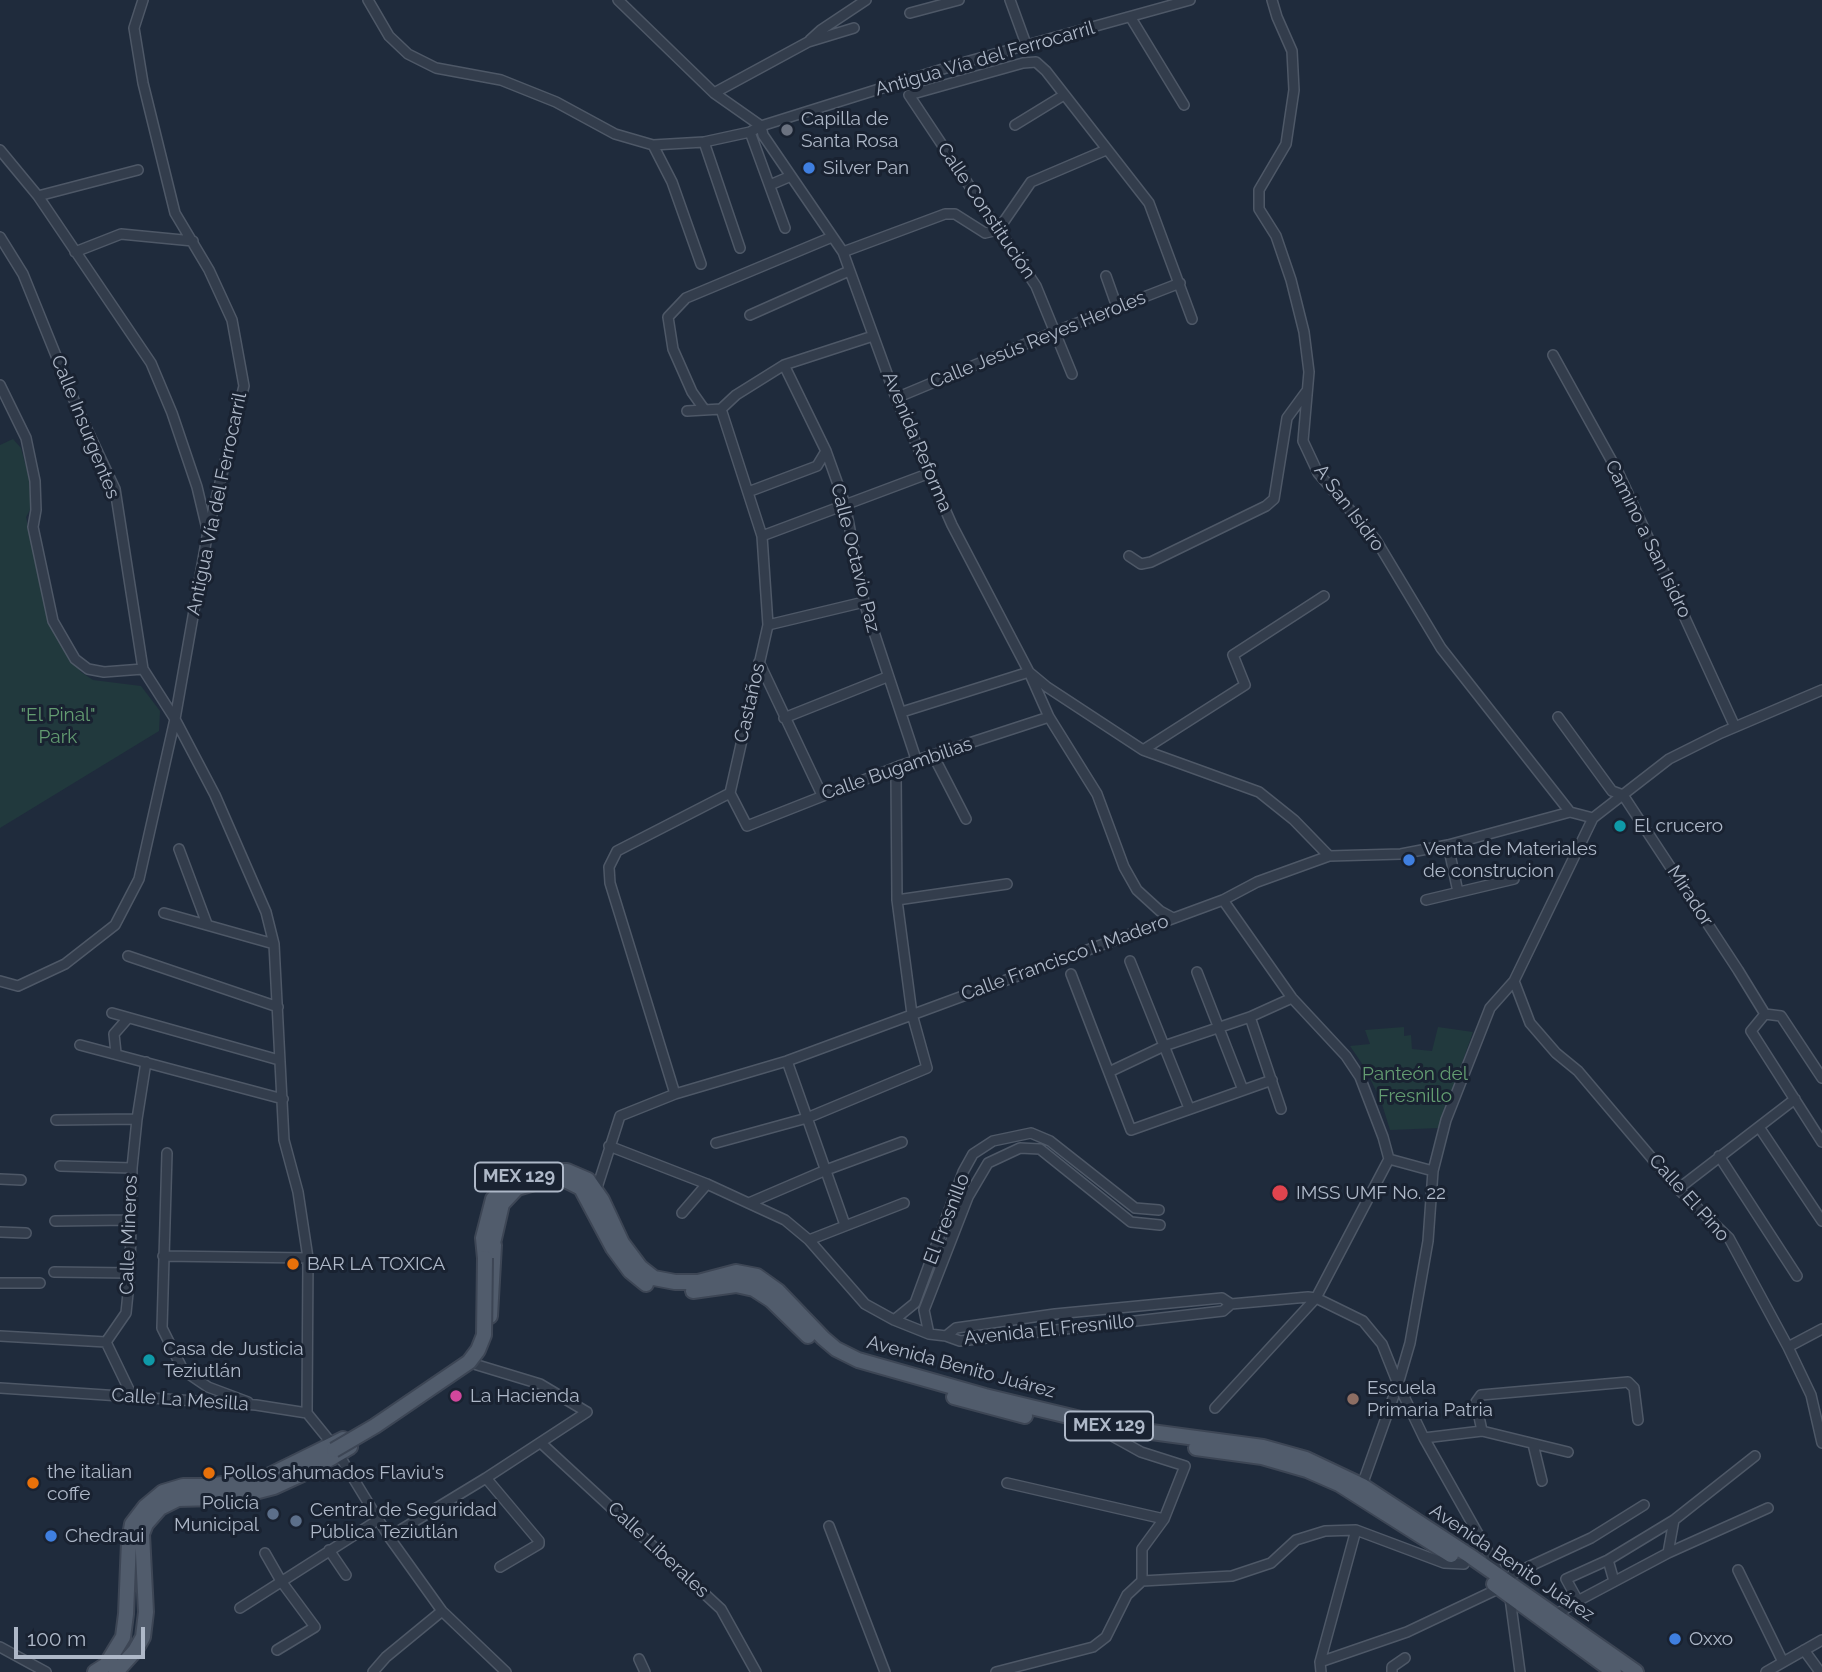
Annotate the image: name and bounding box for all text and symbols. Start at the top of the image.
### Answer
street label: Antigua Vía del Ferrocarril [873,17,1097,101]
place label: Capilla de Santa Rosa [801,108,898,152]
marker: Capilla de Santa Rosa [779,122,795,138]
street label: Calle Constitución [932,139,1040,283]
place label: Silver Pan [823,157,909,179]
marker: Silver Pan [801,160,817,176]
street label: Calle Jesús Reyes Heroles [927,286,1149,394]
street label: Calle Insurgentes [46,352,124,502]
street label: Avenida Reforma [877,368,957,516]
street label: Antigua Vía del Ferrocarril [182,390,252,618]
street label: Camino a San Isidro [1600,456,1696,622]
street label: A San Isidro [1309,460,1389,556]
street label: Calle Octavio Paz [825,481,885,635]
street label: Castaños [730,661,770,745]
park label: "El Pinal" Park [21,704,95,748]
street label: Calle Bugambilias [819,733,975,805]
place label: El crucero [1634,815,1723,837]
marker: El crucero [1612,818,1628,834]
place label: Venta de Materiales de construcion [1423,838,1597,882]
marker: Venta de Materiales de construcion [1401,852,1417,868]
street label: Mirador [1662,861,1718,931]
street label: Calle Francisco I. Madero [958,910,1172,1006]
park label: Panteón del Fresnillo [1362,1063,1468,1107]
street label: Calle El Pino [1644,1150,1734,1246]
road number: MEX 129 [475,1162,563,1192]
street label: El Fresnillo [919,1170,975,1268]
street label: Calle Mineros [116,1175,142,1295]
place label: IMSS UMF No. 22 [1296,1182,1446,1204]
marker: IMSS UMF No. 22 [1270,1183,1290,1203]
place label: BAR LA TOXICA [307,1253,445,1275]
marker: BAR LA TOXICA [285,1256,301,1272]
street label: Avenida El Fresnillo [963,1310,1135,1350]
street label: Avenida Benito Juárez [864,1331,1058,1403]
place label: Casa de Justicia Teziutlán [163,1338,304,1382]
marker: Casa de Justicia Teziutlán [141,1352,157,1368]
place label: Escuela Primaria Patria [1367,1377,1493,1421]
street label: Calle La Mesilla [111,1384,249,1416]
place label: La Hacienda [470,1385,580,1407]
marker: La Hacienda [448,1388,464,1404]
marker: Escuela Primaria Patria [1345,1391,1361,1407]
road number: MEX 129 [1065,1412,1153,1441]
place label: the italian coffe [47,1461,132,1505]
place label: Pollos ahumados Flaviu's [223,1462,444,1484]
marker: Pollos ahumados Flaviu's [201,1465,217,1481]
marker: the italian coffe [25,1475,41,1491]
place label: Policía Municipal [174,1492,259,1536]
street label: Calle Liberales [603,1497,713,1603]
place label: Central de Seguridad Pública Teziutlán [310,1499,497,1543]
street label: Avenida Benito Juárez [1425,1499,1599,1627]
marker: Policía Municipal [265,1506,281,1522]
marker: Central de Seguridad Pública Teziutlán [288,1513,304,1529]
place label: Chedraui [65,1525,144,1547]
marker: Chedraui [43,1528,59,1544]
scale bar [18,1612,149,1656]
text: 100 m [27,1626,86,1651]
place label: Oxxo [1689,1628,1733,1650]
marker: Oxxo [1667,1631,1683,1647]

